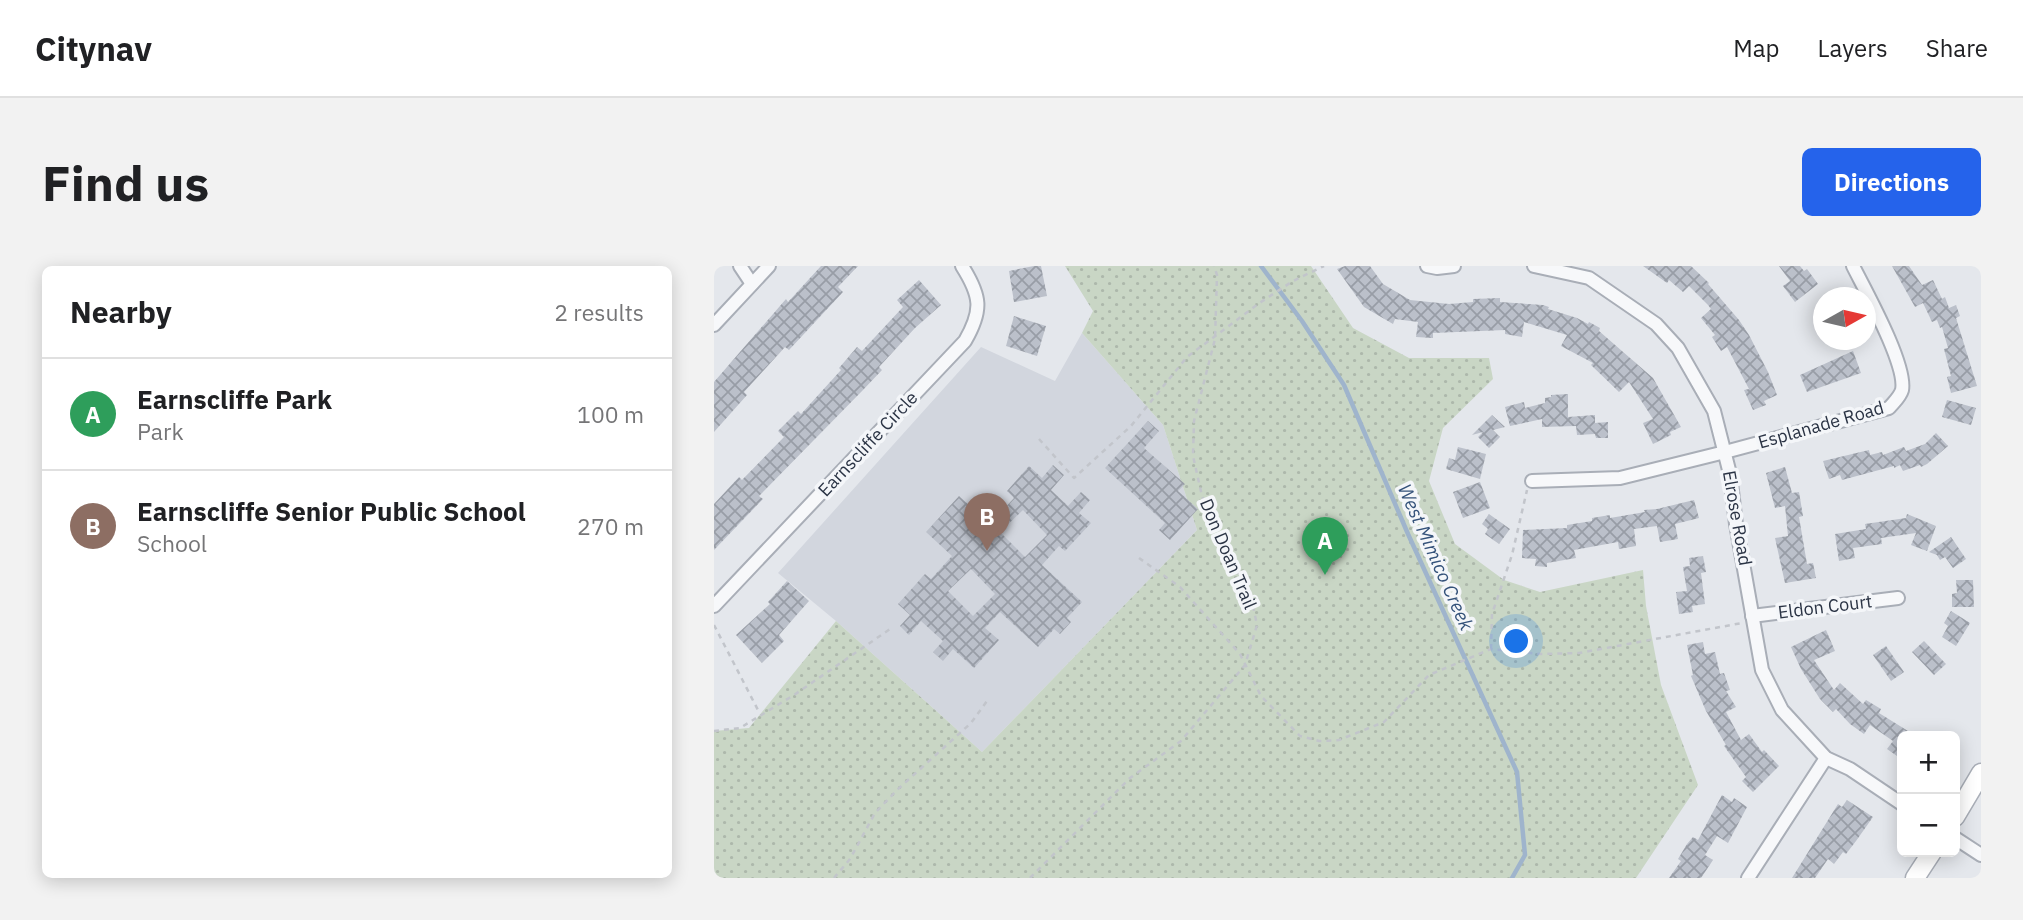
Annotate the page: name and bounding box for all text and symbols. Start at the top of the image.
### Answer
text: Citynav [35,27,152,70]
text: Map [1733,32,1780,64]
text: Layers [1818,32,1888,64]
text: Share [1926,32,1988,64]
button: Directions [1802,148,1981,216]
text: Find us [42,151,209,214]
north arrow [1813,287,1876,350]
text: Nearby [70,292,172,331]
text: 2 results [554,297,644,327]
text: Earnscliffe Park [137,382,332,416]
street label: Earnscliffe Circle [813,386,922,501]
street label: Esplanade Road [1755,396,1887,453]
text: A [85,399,101,429]
text: 100 m [577,399,644,429]
text: Park [137,416,184,446]
street label: Elrose Road [1718,469,1757,567]
water label: West Mimico Creek [1393,480,1479,635]
pin: B [964,493,1010,551]
text: Earnscliffe Senior Public School [137,494,526,528]
street label: Don Doan Trail [1195,495,1262,613]
text: B [85,511,101,541]
text: 270 m [577,511,644,541]
pin: A [1302,517,1348,575]
text: School [137,528,207,558]
street label: Eldon Court [1776,589,1873,624]
your location [1499,624,1533,658]
map controls [1897,731,1960,857]
button: + [1897,731,1960,794]
button: − [1897,794,1960,857]

